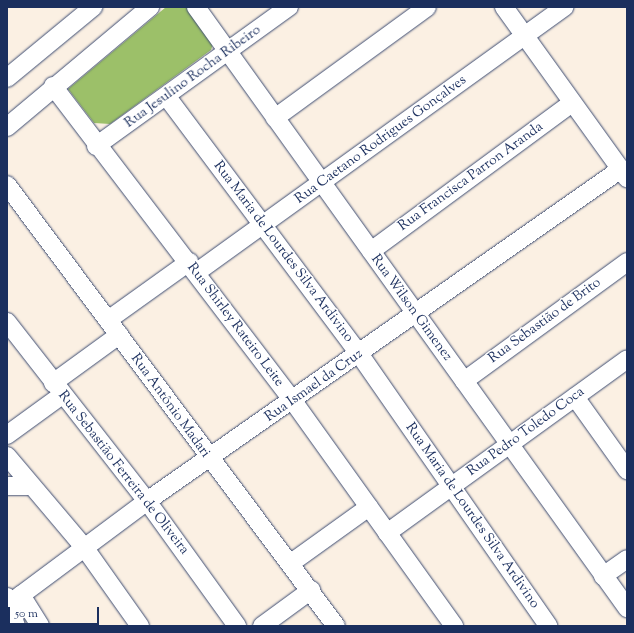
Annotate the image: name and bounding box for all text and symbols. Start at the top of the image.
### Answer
street label: Rua Jesulino Rocha Ribeiro [122,22,264,132]
street label: Rua Caetano Rodrigues Gonçalves [292,72,470,208]
street label: Rua Francisca Parron Aranda [395,119,547,235]
street label: Rua Maria de Lourdes Silva Ardivino [209,158,357,346]
street label: Rua Wilson Gimenez [367,251,455,365]
street label: Rua Shirley Rateiro Leite [183,260,287,390]
street label: Rua Sebastião de Brito [486,275,604,367]
street label: Rua Ismael da Cruz [262,346,366,426]
street label: Rua Antônio Madari [127,351,213,461]
street label: Rua Pedro Toledo Coca [464,384,588,480]
street label: Rua Sebastião Ferreira de Oliveira [54,388,192,558]
street label: Rua Maria de Lourdes Silva Ardivino [401,420,543,612]
scale bar [10,599,101,625]
text: 50 m [15,605,38,623]

